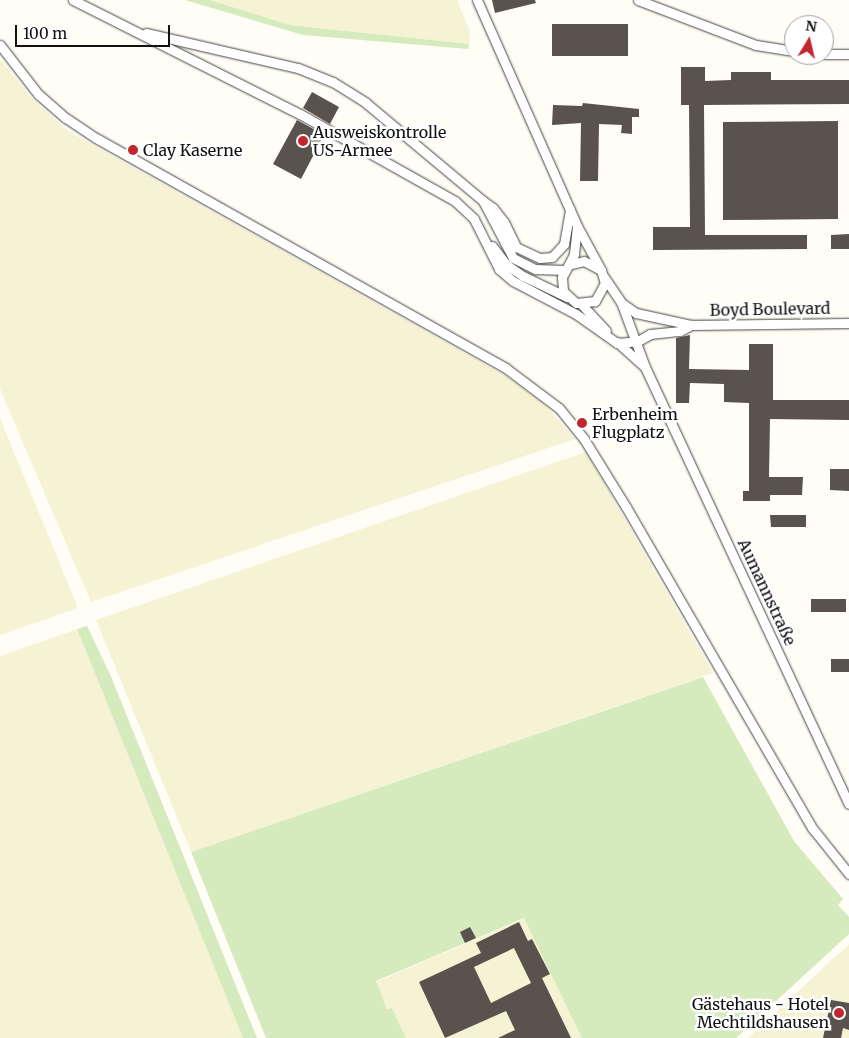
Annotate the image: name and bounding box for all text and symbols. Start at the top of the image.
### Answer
scale bar [18,15,172,47]
north arrow [784,15,834,65]
text: N [804,16,818,36]
text: 100 m [23,24,67,43]
place label: Ausweiskontrolle US-Armee [313,122,446,160]
marker: Ausweiskontrolle US-Armee [297,135,309,147]
place label: Clay Kaserne [143,140,242,160]
marker: Clay Kaserne [127,144,139,156]
street label: Boyd Boulevard [710,298,830,320]
place label: Erbenheim Flugplatz [592,404,678,442]
marker: Erbenheim Flugplatz [576,417,588,429]
street label: Aumannstraße [734,536,800,648]
place label: Gästehaus - Hotel Mechtildshausen [692,994,829,1032]
marker: Gästehaus - Hotel Mechtildshausen [833,1007,845,1019]

